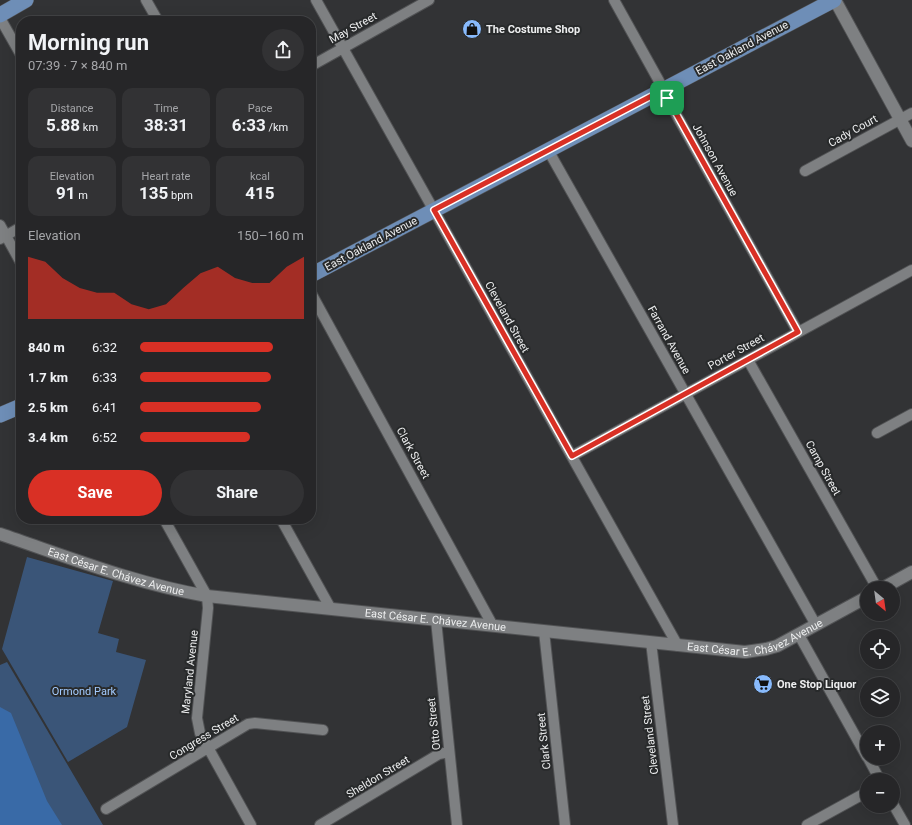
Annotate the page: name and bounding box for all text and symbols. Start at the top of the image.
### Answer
street label: May Street [327,9,379,46]
shop icon: The Costume Shop [461,18,483,40]
street label: East Oakland Avenue [693,18,791,78]
place label: The Costume Shop [486,23,580,36]
button: share [262,29,304,71]
text: Morning run [28,30,149,55]
text: 07:39 · 7 × 840 m [28,58,127,73]
pin [650,81,684,115]
icon: arrive [656,87,678,109]
text: Distance [51,102,93,115]
text: Time [154,102,178,115]
text: Pace [248,102,272,115]
street label: Cady Court [826,112,880,150]
text: 5.88 [46,115,80,135]
text: 38:31 [144,115,188,135]
text: 6:33 [232,115,266,135]
text: km [80,121,98,134]
text: /km [266,121,288,134]
street label: Johnson Avenue [690,121,740,199]
text: Elevation [50,170,94,183]
text: Heart rate [142,170,190,183]
text: kcal [250,170,270,183]
text: 91 [56,183,76,203]
text: 135 [139,183,168,203]
text: 415 [245,183,275,203]
text: m [76,189,88,202]
text: bpm [168,189,193,202]
street label: East Oakland Avenue [322,214,420,274]
text: Elevation [28,228,81,243]
text: 150–160 m [237,228,304,243]
street label: Cleveland Street [482,279,532,355]
street label: Farrand Avenue [645,304,693,377]
street label: Porter Street [706,331,767,373]
text: 840 m [28,340,65,355]
text: 6:32 [92,340,117,355]
text: 1.7 km [28,370,68,385]
text: 6:33 [92,370,117,385]
text: 2.5 km [28,400,68,415]
text: 6:41 [92,400,117,415]
street label: Clark Street [394,425,433,481]
text: 3.4 km [28,430,68,445]
text: 6:52 [92,430,117,445]
street label: Camp Street [803,438,844,498]
button: Save [28,470,162,516]
button: Share [170,470,304,516]
street label: East César E. Chávez Avenue [46,545,186,598]
north arrow [860,581,900,621]
map controls [860,581,900,813]
street label: East César E. Chávez Avenue [364,606,507,634]
street label: East César E. Chávez Avenue [686,616,825,659]
street label: Maryland Avenue [179,629,201,715]
button: locate [860,629,900,669]
supermarket icon: One Stop Liquor [752,673,774,695]
button: layers [860,677,900,717]
place label: One Stop Liquor [777,678,856,691]
park label: Ormond Park [52,685,117,698]
street label: Cleveland Street [639,694,661,775]
street label: Otto Street [425,697,443,751]
street label: Congress Street [167,711,241,763]
street label: Clark Street [535,712,553,770]
button: + [860,725,900,765]
street label: Sheldon Street [344,753,412,801]
button: − [860,773,900,813]

